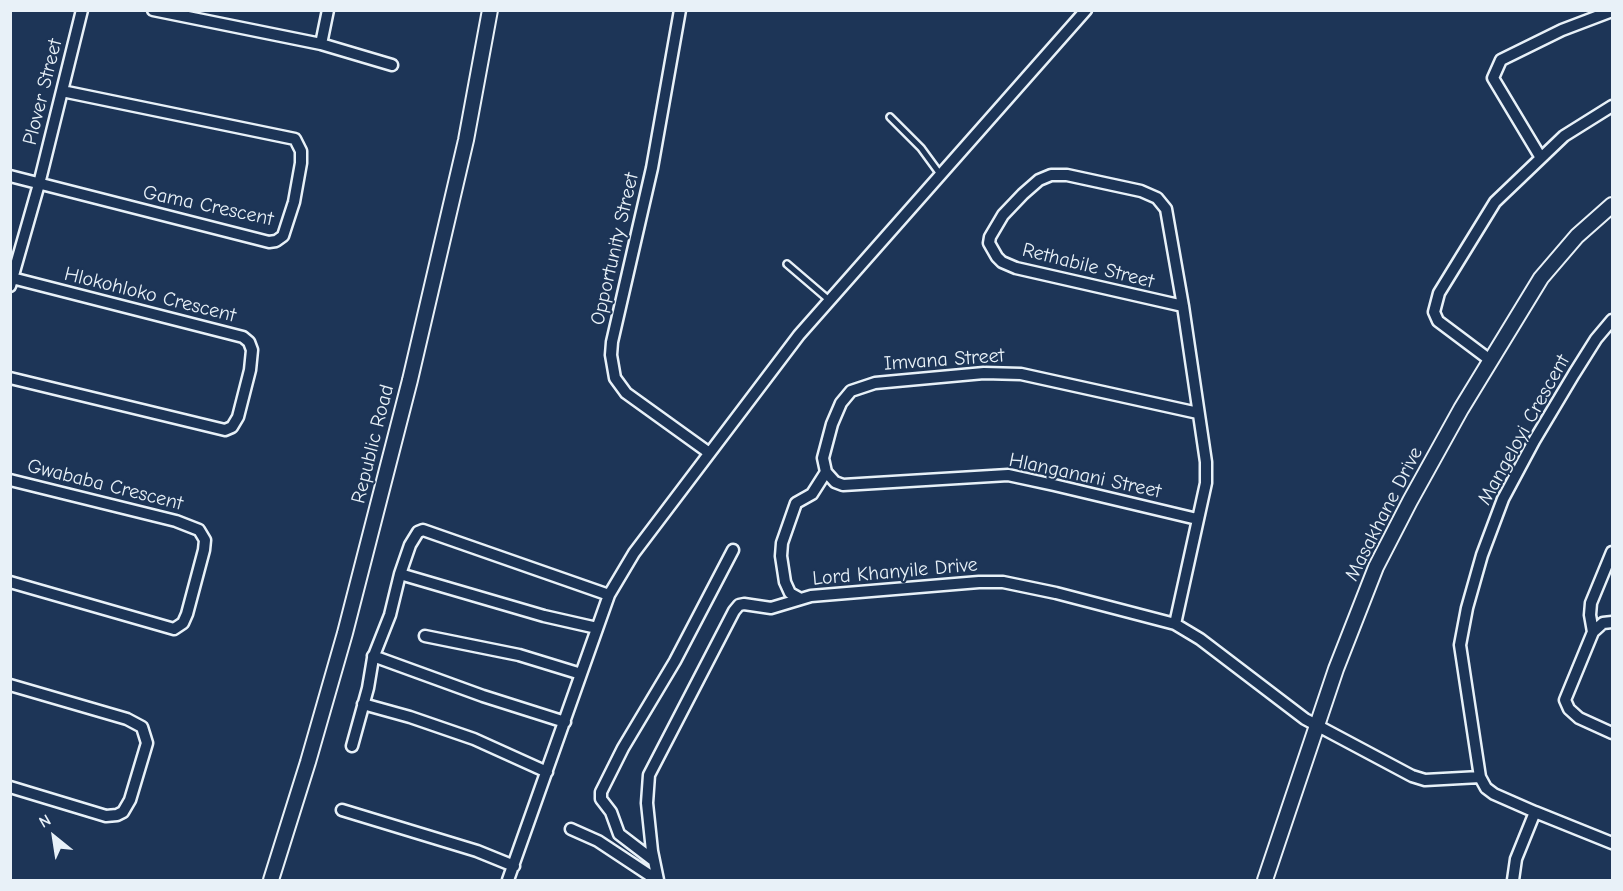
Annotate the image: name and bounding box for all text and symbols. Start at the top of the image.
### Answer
street label: Plover Street [18,36,68,148]
street label: Opportunity Street [586,171,644,327]
street label: Gama Crescent [141,180,275,232]
street label: Rethabile Street [1020,238,1156,294]
street label: Hlokohloko Crescent [62,262,238,328]
street label: Imvana Street [883,344,1005,376]
street label: Mangeloyi Crescent [1473,351,1575,509]
street label: Republic Road [347,382,399,506]
street label: Masakhane Drive [1340,443,1428,585]
street label: Hlanganani Street [1007,448,1163,504]
street label: Gwababa Crescent [25,454,185,516]
street label: Lord Khanyile Drive [811,553,979,591]
north arrow [24,807,84,867]
text: N [36,811,54,832]

